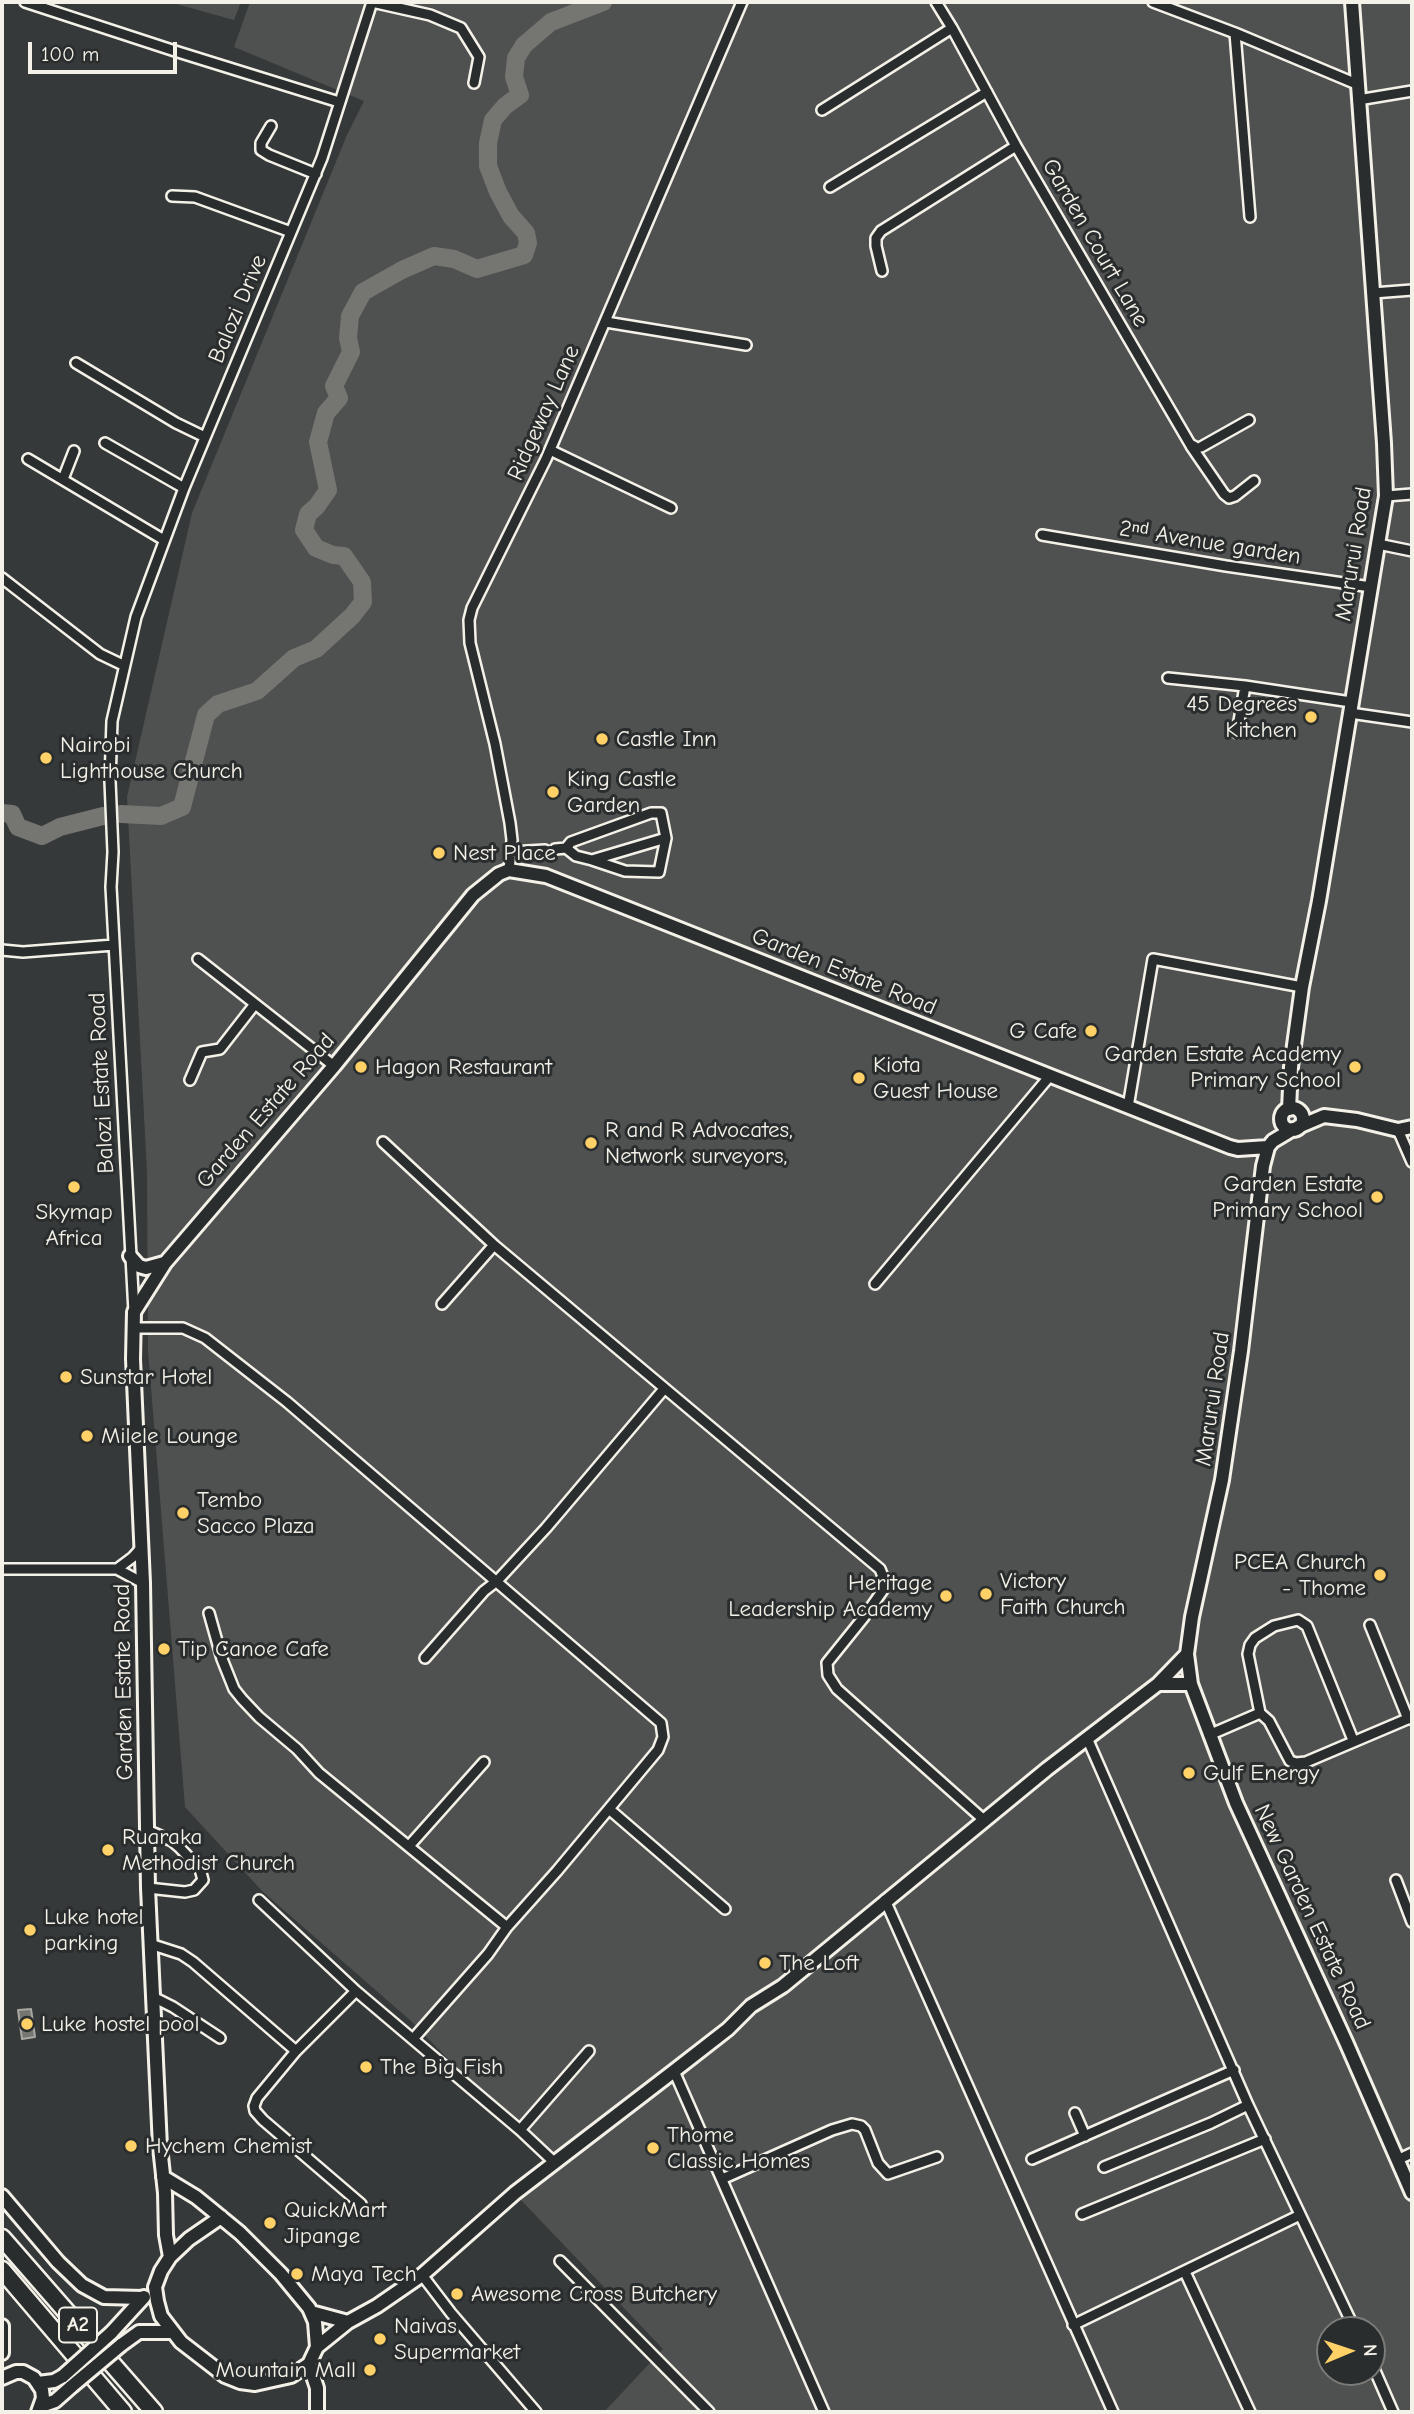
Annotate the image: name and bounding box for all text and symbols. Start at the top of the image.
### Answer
scale bar [32,28,180,72]
text: 100 m [41,42,99,66]
street label: Garden Court Lane [1036,154,1154,332]
street label: Balozi Drive [203,251,273,367]
street label: Ridgeway Lane [502,341,586,485]
street label: Marurui Road [1330,485,1378,623]
street label: 2ⁿᵈ Avenue garden [1117,515,1303,571]
place label: 45 Degrees Kitchen [1186,690,1297,744]
marker: 45 Degrees Kitchen [1303,709,1319,725]
place label: Castle Inn [616,725,717,753]
place label: Nairobi Lighthouse Church [60,731,243,785]
marker: Castle Inn [594,731,610,747]
marker: Nairobi Lighthouse Church [38,750,54,766]
place label: King Castle Garden [567,765,676,819]
marker: King Castle Garden [545,784,561,800]
place label: Nest Place [453,839,556,867]
marker: Nest Place [431,845,447,861]
street label: Garden Estate Road [748,922,940,1022]
street label: Balozi Estate Road [83,992,121,1174]
place label: G Cafe [1009,1017,1077,1045]
marker: G Cafe [1083,1023,1099,1039]
street label: Garden Estate Road [191,1028,341,1194]
place label: Garden Estate Academy Primary School [1104,1040,1341,1094]
place label: Kiota Guest House [873,1051,998,1105]
place label: Hagon Restaurant [375,1053,552,1081]
marker: Hagon Restaurant [353,1059,369,1075]
marker: Garden Estate Academy Primary School [1347,1059,1363,1075]
marker: Kiota Guest House [851,1070,867,1086]
place label: R and R Advocates, Network surveyors, [605,1116,793,1170]
marker: R and R Advocates, Network surveyors, [583,1135,599,1151]
place label: Garden Estate Primary School [1212,1170,1363,1224]
marker: Skymap Africa [66,1179,82,1195]
marker: Garden Estate Primary School [1369,1189,1385,1205]
place label: Skymap Africa [35,1198,113,1252]
street label: Marurui Road [1190,1330,1236,1468]
place label: Sunstar Hotel [80,1363,212,1391]
marker: Sunstar Hotel [58,1369,74,1385]
place label: Milele Lounge [101,1422,238,1450]
marker: Milele Lounge [79,1428,95,1444]
place label: Tembo Sacco Plaza [197,1486,315,1540]
marker: Tembo Sacco Plaza [175,1505,191,1521]
place label: PCEA Church - Thome [1234,1548,1366,1602]
place label: Victory Faith Church [1000,1567,1126,1621]
marker: PCEA Church - Thome [1372,1567,1388,1583]
place label: Heritage Leadership Academy [728,1569,932,1623]
street label: Garden Estate Road [108,1583,140,1781]
marker: Victory Faith Church [978,1586,994,1602]
marker: Heritage Leadership Academy [938,1588,954,1604]
place label: Tip Canoe Cafe [178,1635,329,1663]
marker: Tip Canoe Cafe [156,1641,172,1657]
place label: Gulf Energy [1203,1759,1319,1787]
marker: Gulf Energy [1181,1765,1197,1781]
street label: New Garden Estate Road [1248,1800,1376,2034]
place label: Ruaraka Methodist Church [122,1823,295,1877]
marker: Ruaraka Methodist Church [100,1842,116,1858]
place label: Luke hotel parking [44,1903,144,1957]
marker: Luke hotel parking [22,1922,38,1938]
place label: The Loft [779,1949,859,1977]
marker: The Loft [757,1955,773,1971]
place label: Luke hostel pool [41,2010,199,2038]
marker: Luke hostel pool [19,2016,35,2032]
place label: The Big Fish [380,2053,503,2081]
marker: The Big Fish [358,2059,374,2075]
place label: Thome Classic Homes [667,2121,810,2175]
place label: Hychem Chemist [145,2132,312,2160]
marker: Hychem Chemist [123,2138,139,2154]
marker: Thome Classic Homes [645,2140,661,2156]
place label: QuickMart Jipange [284,2196,386,2250]
marker: QuickMart Jipange [262,2215,278,2231]
place label: Maya Tech [311,2260,417,2288]
marker: Maya Tech [289,2266,305,2282]
place label: Awesome Cross Butchery [471,2280,717,2308]
marker: Awesome Cross Butchery [449,2286,465,2302]
road number: A2 [59,2308,97,2342]
place label: Naivas Supermarket [394,2312,520,2366]
north arrow [1316,2316,1386,2386]
marker: Naivas Supermarket [372,2331,388,2347]
text: N [1359,2344,1381,2357]
place label: Mountain Mall [215,2356,356,2384]
marker: Mountain Mall [362,2362,378,2378]

